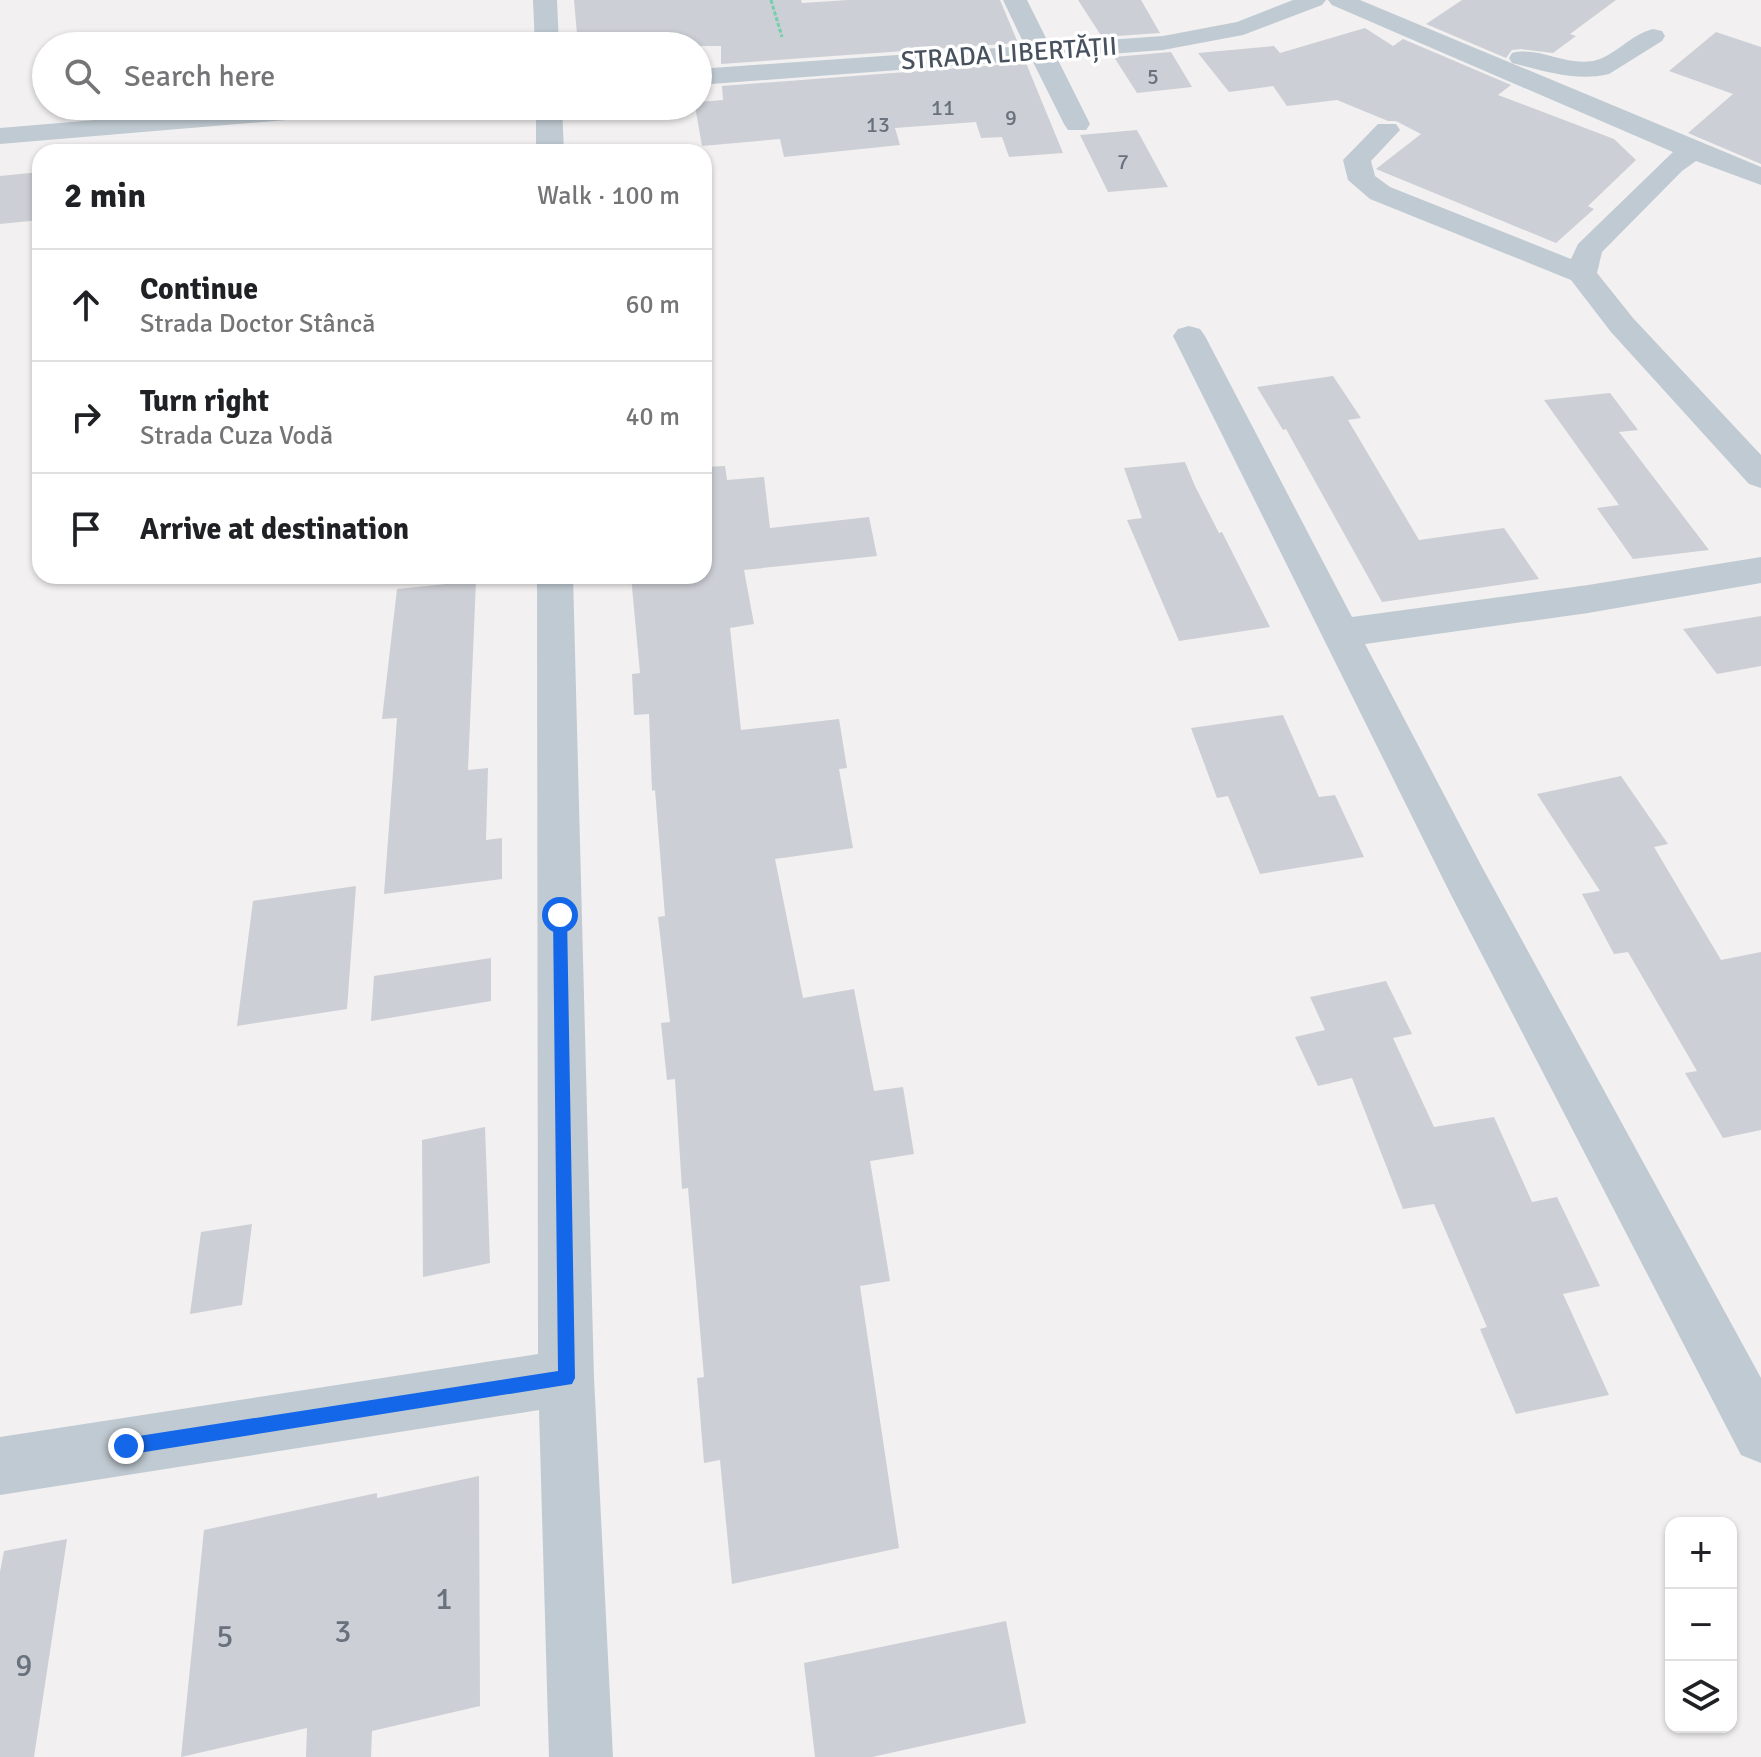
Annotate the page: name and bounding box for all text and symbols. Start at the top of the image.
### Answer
street label: STRADA LIBERTĂȚII [900,30,1118,78]
search box [32,32,712,120]
icon: search [60,54,104,98]
text: Search here [124,58,275,95]
house number: 5 [1147,63,1159,90]
house number: 11 [931,94,955,121]
house number: 9 [1005,104,1017,131]
house number: 13 [866,111,890,138]
house number: 7 [1117,148,1129,175]
text: 2 min [64,175,146,217]
text: Walk · 100 m [537,180,680,212]
text: Continue [140,271,258,308]
icon: ahead [64,283,108,327]
text: 60 m [625,289,680,321]
text: Strada Doctor Stâncă [140,308,375,340]
text: Turn right [140,383,269,420]
icon: right [64,395,108,439]
text: 40 m [625,401,680,433]
text: Strada Cuza Vodă [140,420,333,452]
icon: arrive [64,507,108,551]
text: Arrive at destination [140,511,409,548]
route start [542,897,578,933]
route end [108,1428,144,1464]
map controls [1665,1517,1737,1733]
button: + [1665,1517,1737,1589]
house number: 1 [435,1579,453,1618]
button: − [1665,1589,1737,1661]
house number: 3 [334,1612,352,1651]
house number: 5 [216,1617,234,1656]
house number: 9 [15,1646,33,1685]
button: layers [1665,1661,1737,1733]

